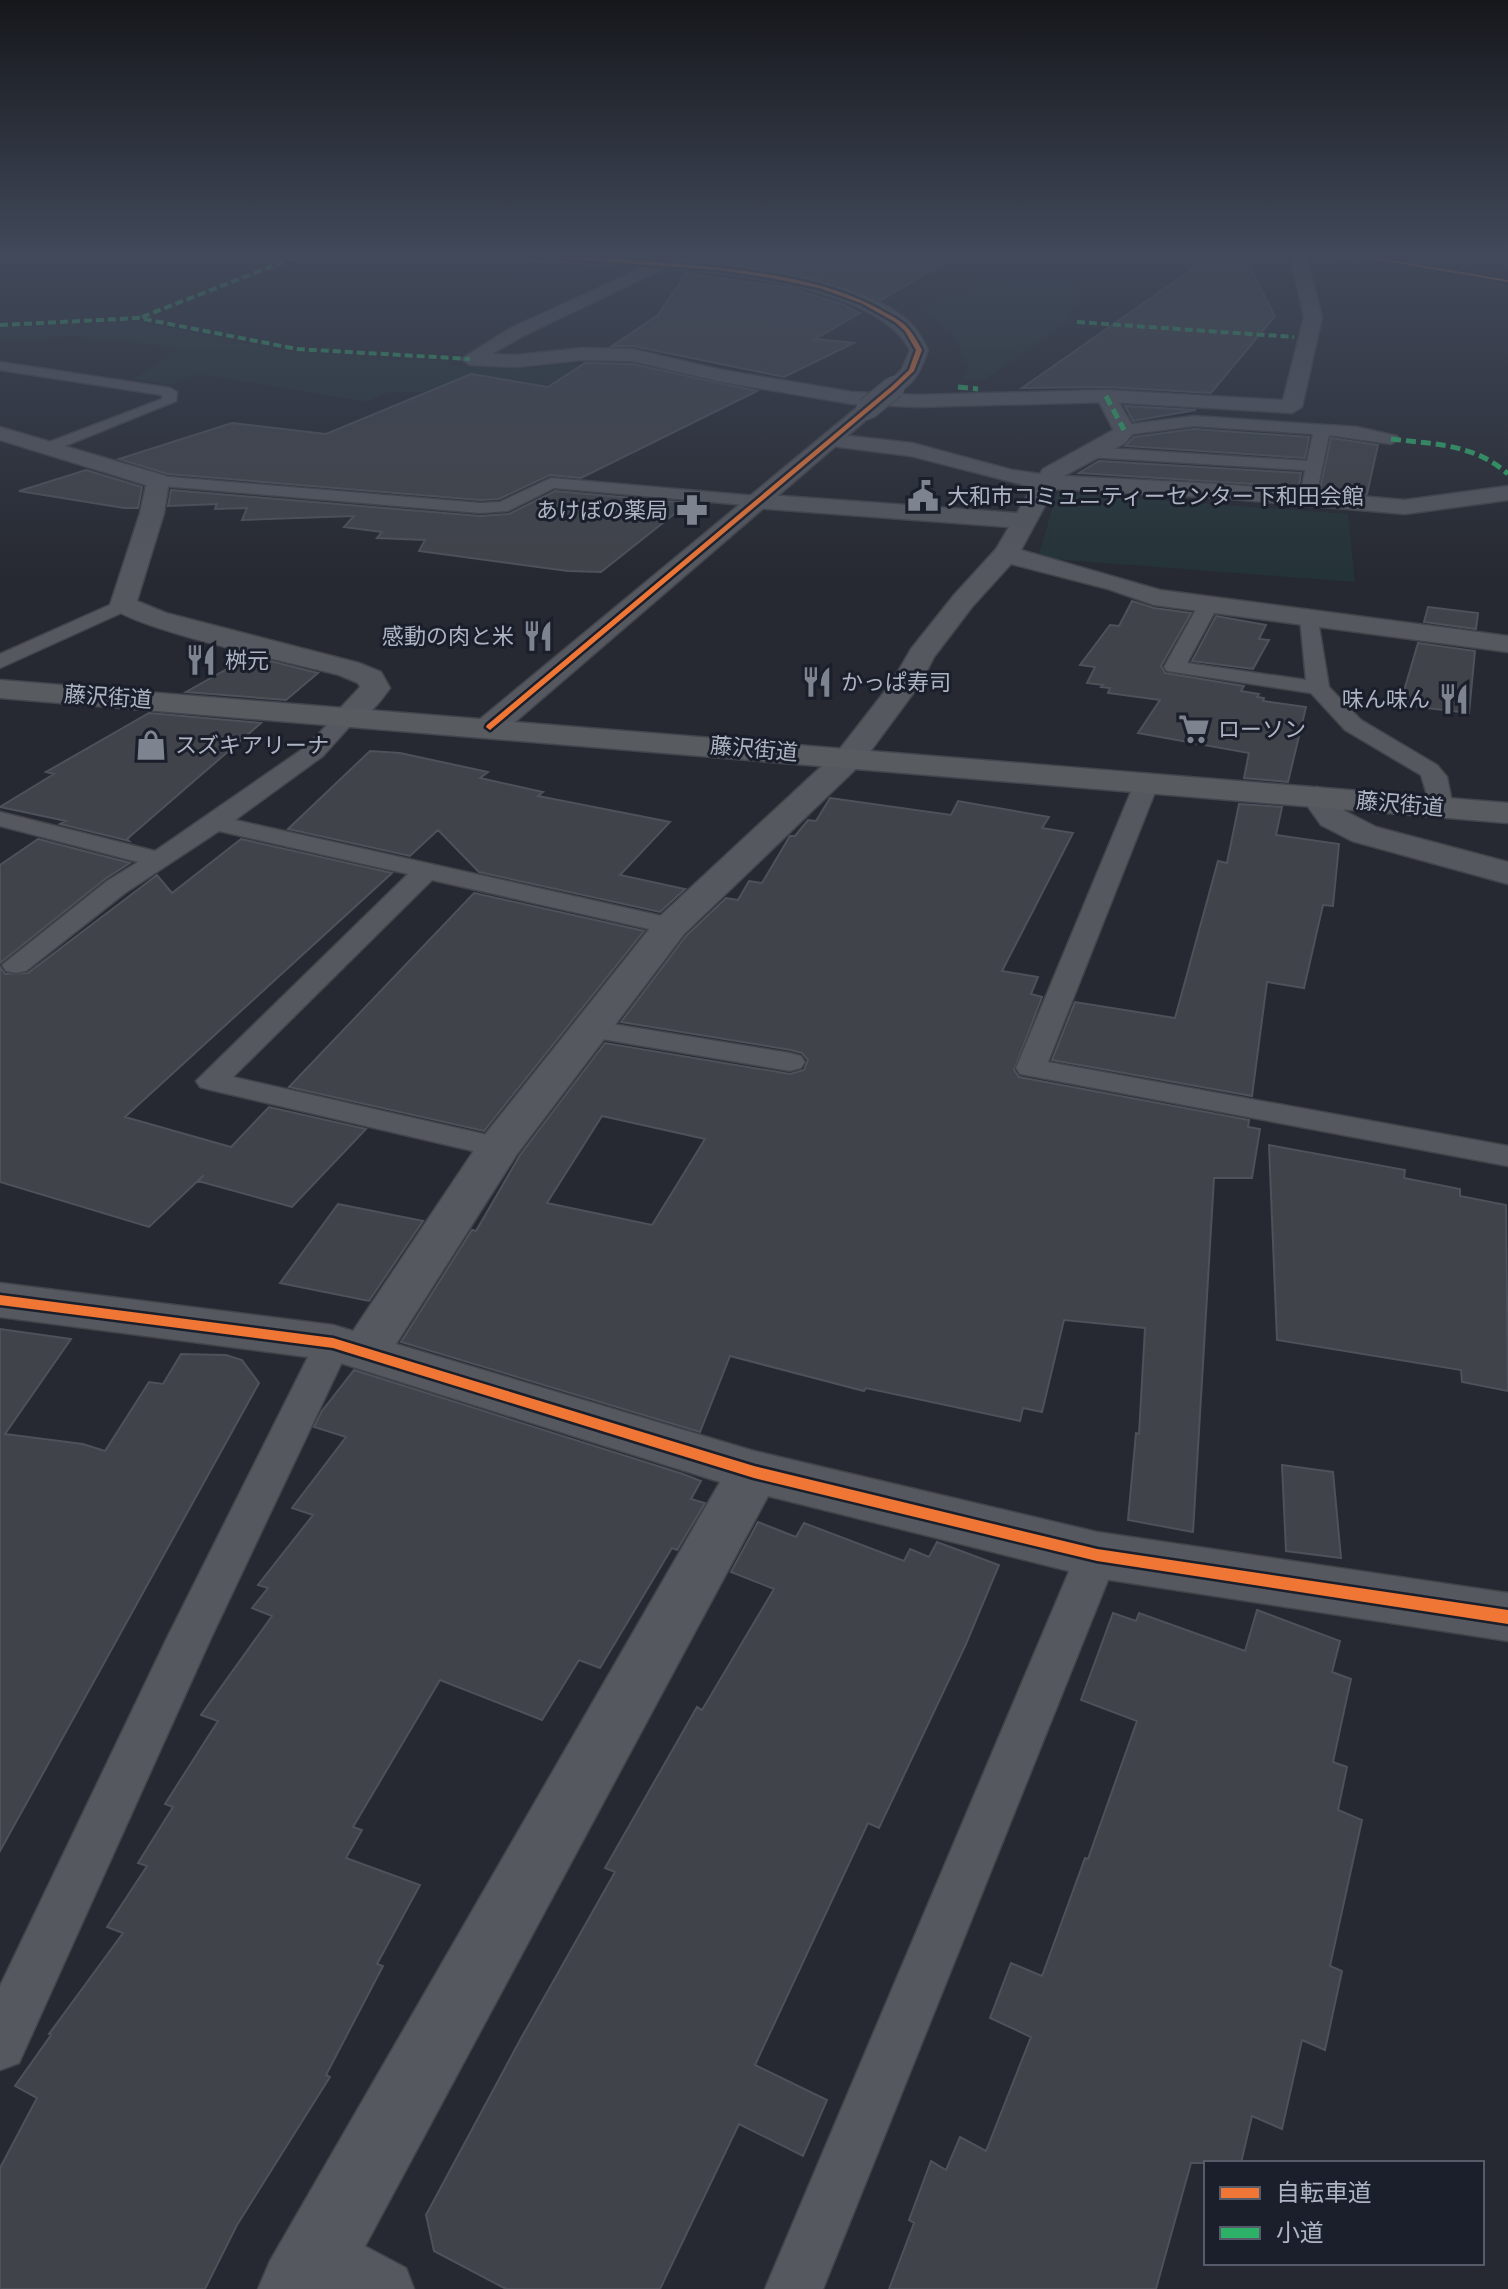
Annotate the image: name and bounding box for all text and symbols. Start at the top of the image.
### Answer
public building icon: 大和市コミュニティーセンター下和田会館 [906,479,940,513]
place label: 大和市コミュニティーセンター下和田会館 [947,481,1364,512]
pharmacy icon: あけぼの薬局 [675,493,709,527]
place label: あけぼの薬局 [536,495,668,526]
restaurant icon: 感動の肉と米 [521,619,555,653]
place label: 感動の肉と米 [382,621,514,652]
restaurant icon: 桝元 [184,643,218,677]
place label: 桝元 [225,645,269,676]
restaurant icon: かっぱ寿司 [800,665,834,699]
place label: かっぱ寿司 [841,667,951,698]
street label: 藤沢街道 [63,678,153,716]
restaurant icon: 味ん味ん [1437,682,1471,716]
place label: 味ん味ん [1342,684,1430,715]
supermarket icon: ローソン [1177,712,1211,746]
place label: ローソン [1218,714,1306,745]
shop icon: スズキアリーナ [134,728,168,762]
place label: スズキアリーナ [175,730,329,761]
street label: 藤沢街道 [709,730,799,768]
street label: 藤沢街道 [1355,785,1445,823]
legend [1204,2161,1484,2265]
text: 自転車道 [1276,2176,1372,2209]
text: 小道 [1276,2216,1324,2249]

